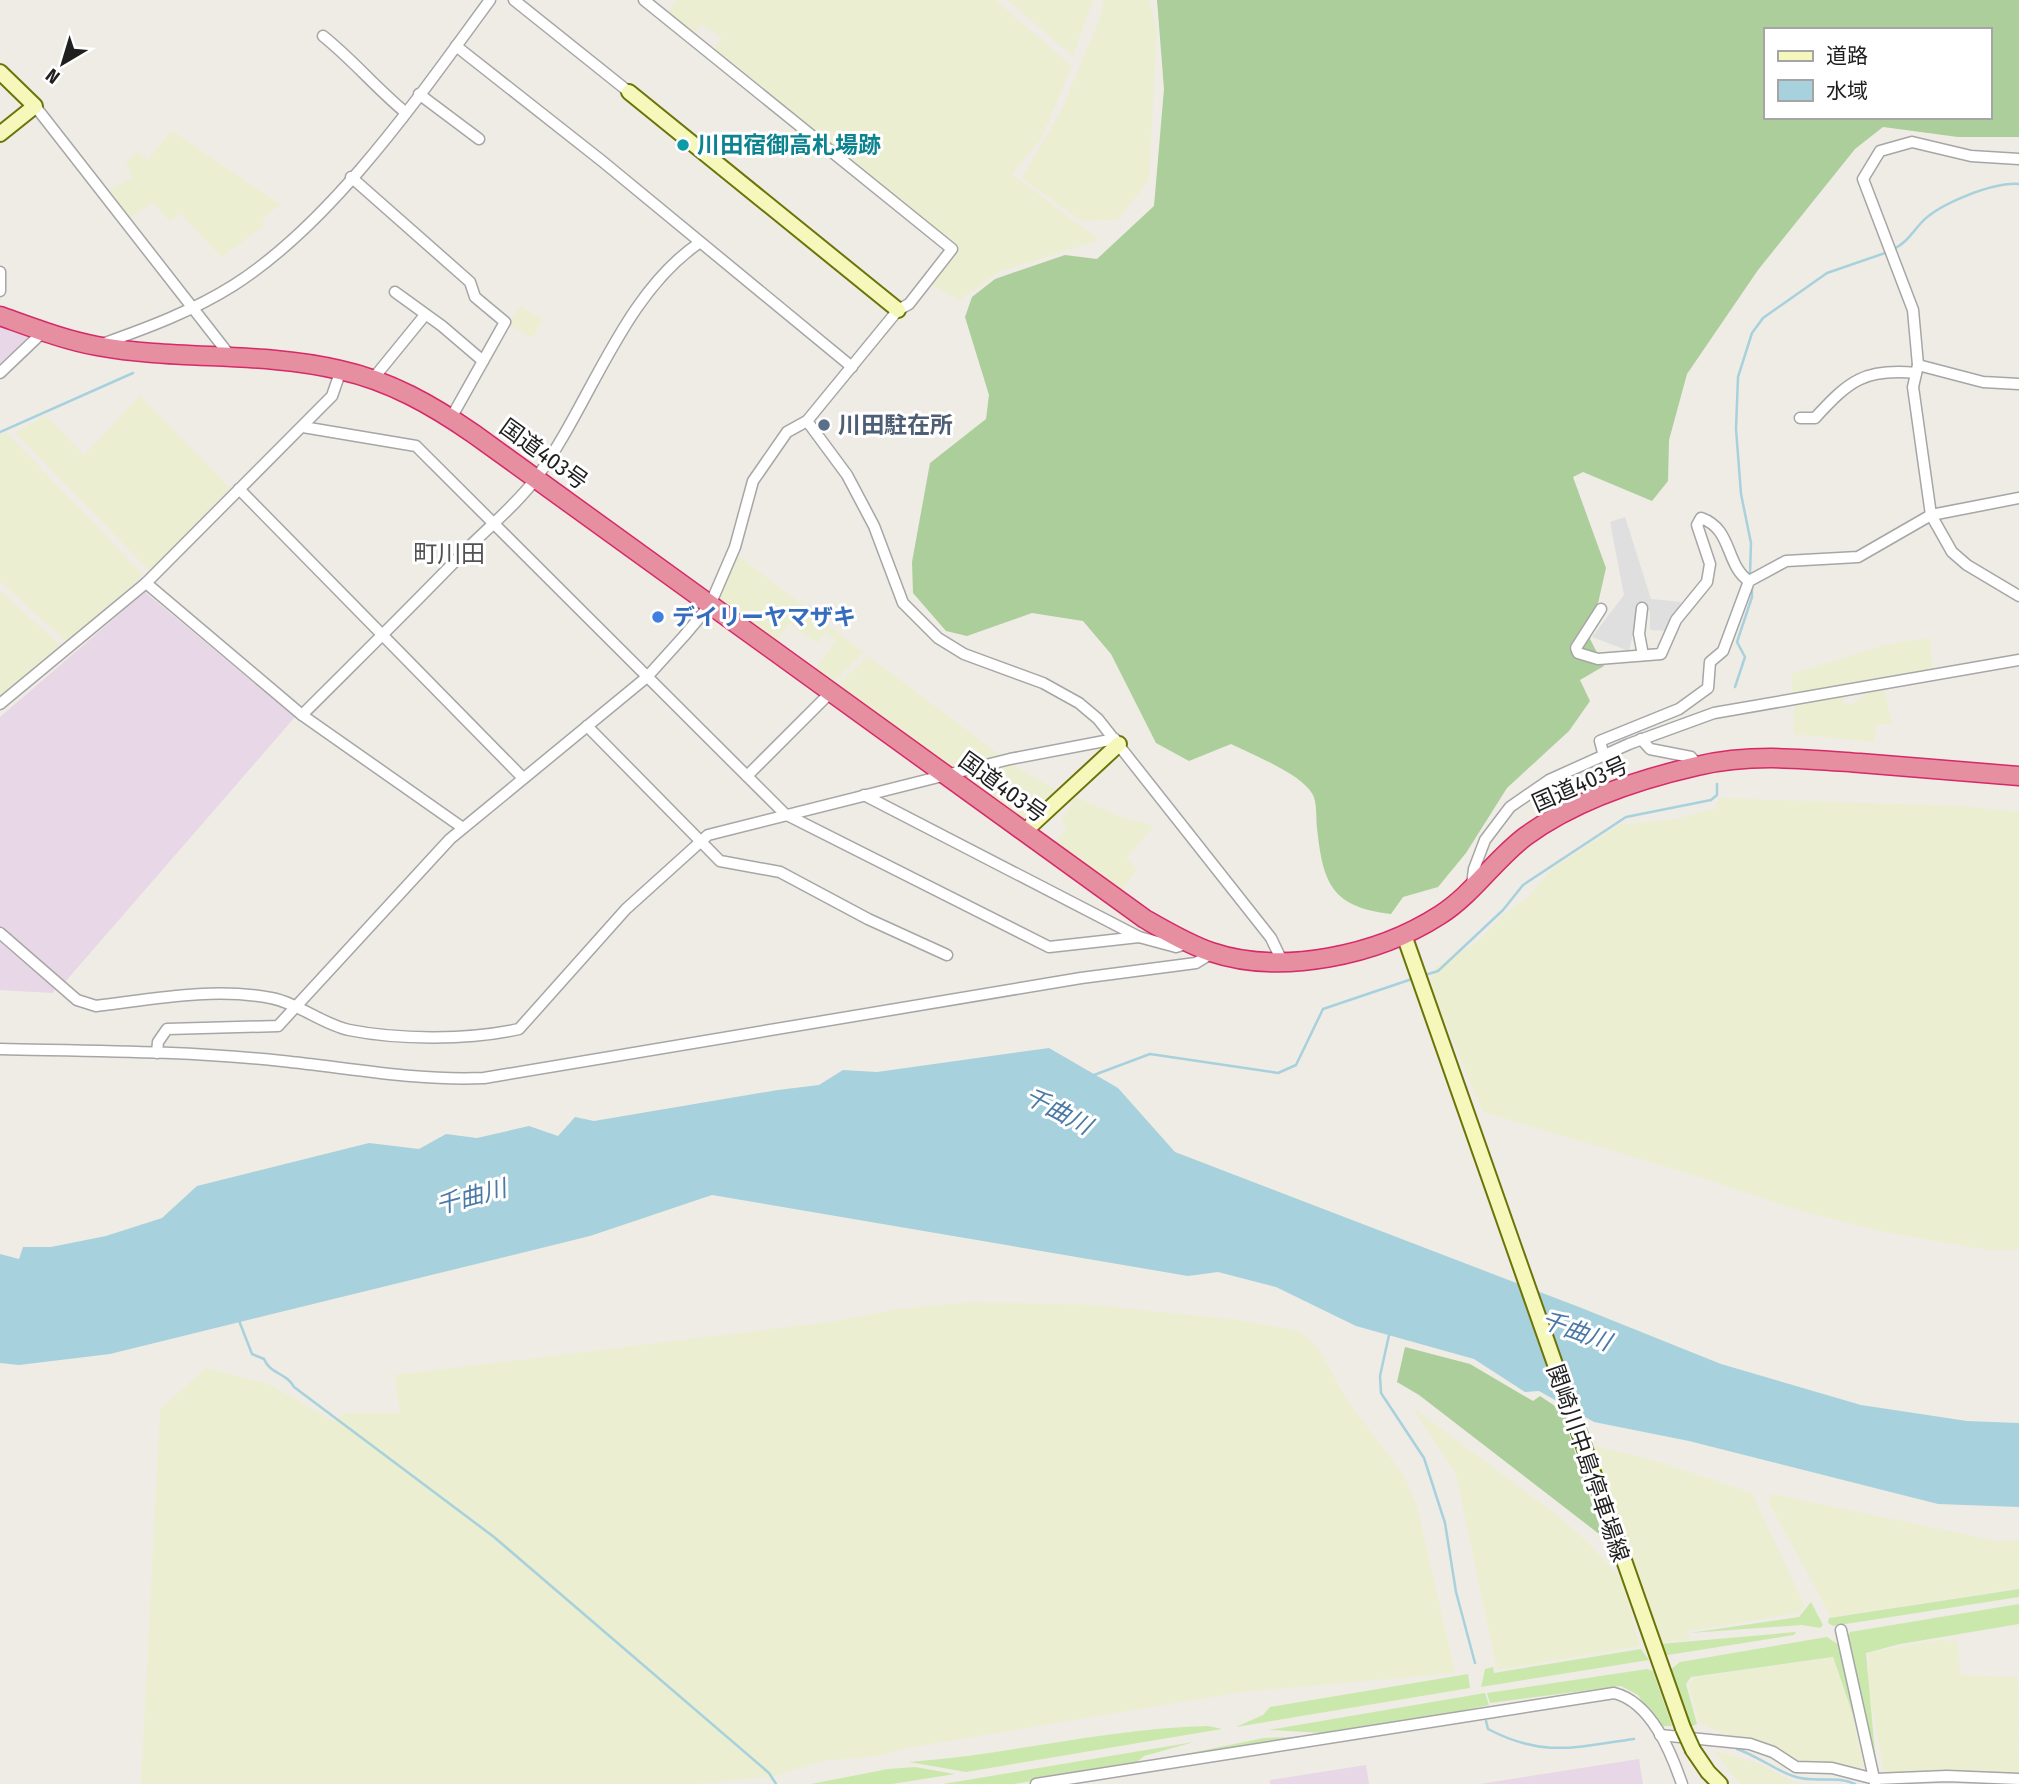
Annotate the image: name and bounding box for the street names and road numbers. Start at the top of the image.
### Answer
street label: 国道403号 [494,413,594,495]
street label: 国道403号 [953,746,1053,828]
street label: 国道403号 [1528,750,1632,818]
street label: 関崎川中島停車場線 [1541,1361,1635,1565]

